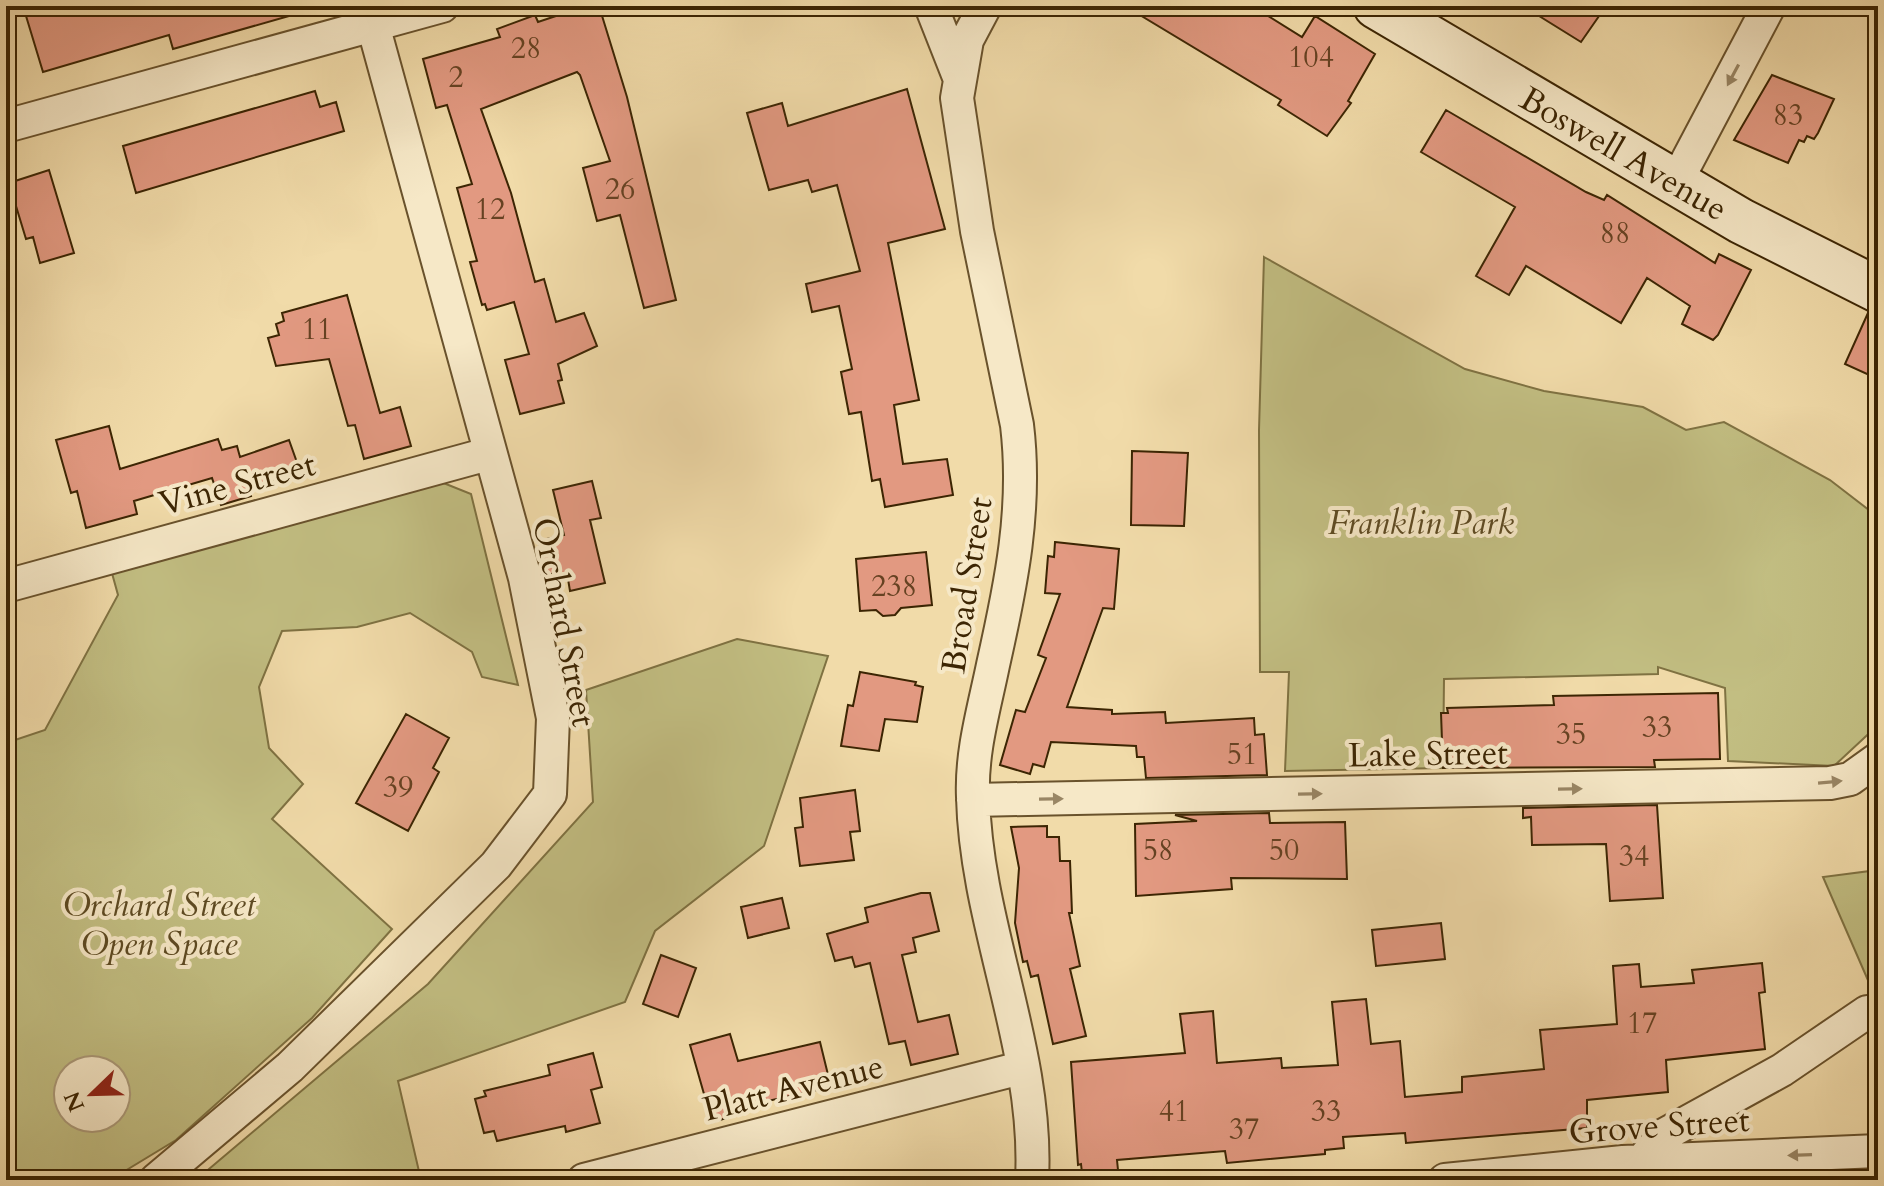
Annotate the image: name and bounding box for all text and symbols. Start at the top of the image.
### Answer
house number: 28 [511,28,541,69]
house number: 104 [1288,37,1334,78]
house number: 2 [448,57,464,98]
one-way arrow [1726,64,1740,86]
street label: Boswell Avenue [1511,76,1736,232]
house number: 83 [1773,95,1803,136]
house number: 26 [605,169,635,210]
house number: 12 [475,189,505,230]
house number: 88 [1600,213,1630,254]
house number: 11 [302,309,332,350]
street label: Vine Street [154,441,321,527]
street label: Broad Street [930,494,1004,676]
park label: Franklin Park [1328,500,1514,546]
street label: Orchard Street [521,514,607,731]
house number: 238 [871,566,917,607]
house number: 33 [1642,707,1672,748]
house number: 35 [1556,714,1586,755]
street label: Lake Street [1348,730,1509,778]
house number: 51 [1227,734,1257,775]
house number: 39 [383,767,413,808]
one-way arrow [1818,776,1843,789]
one-way arrow [1558,782,1583,795]
one-way arrow [1298,787,1323,800]
one-way arrow [1039,792,1064,805]
house number: 58 [1143,830,1173,871]
house number: 50 [1269,830,1299,871]
house number: 34 [1619,836,1649,877]
park label: Orchard Street Open Space [63,882,257,967]
house number: 17 [1627,1003,1657,1044]
street label: Platt Avenue [698,1043,888,1133]
north arrow [52,1054,132,1134]
text: N [57,1087,92,1116]
house number: 41 [1159,1091,1189,1132]
house number: 33 [1311,1091,1341,1132]
street label: Grove Street [1567,1097,1751,1155]
house number: 37 [1229,1109,1259,1150]
one-way arrow [1787,1148,1812,1161]

